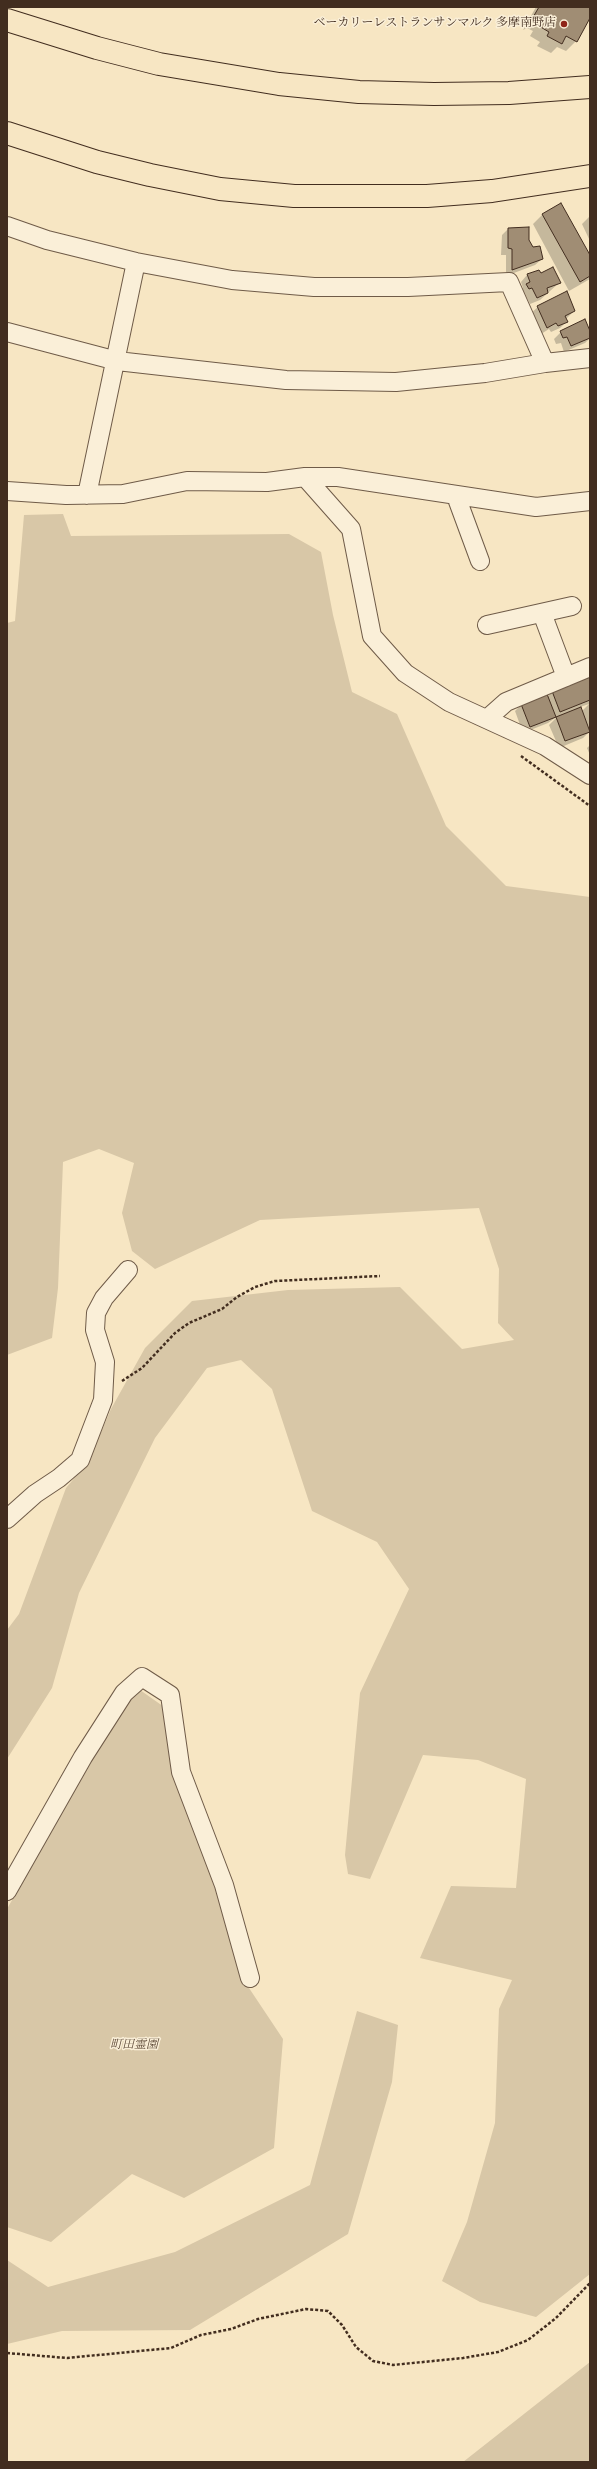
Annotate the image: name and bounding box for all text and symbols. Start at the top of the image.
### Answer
place label: ベーカリーレストランサンマルク 多摩南野店 [313,17,556,31]
marker: ベーカリーレストランサンマルク 多摩南野店 [559,19,569,29]
park label: 町田霊園 [110,2039,158,2053]

